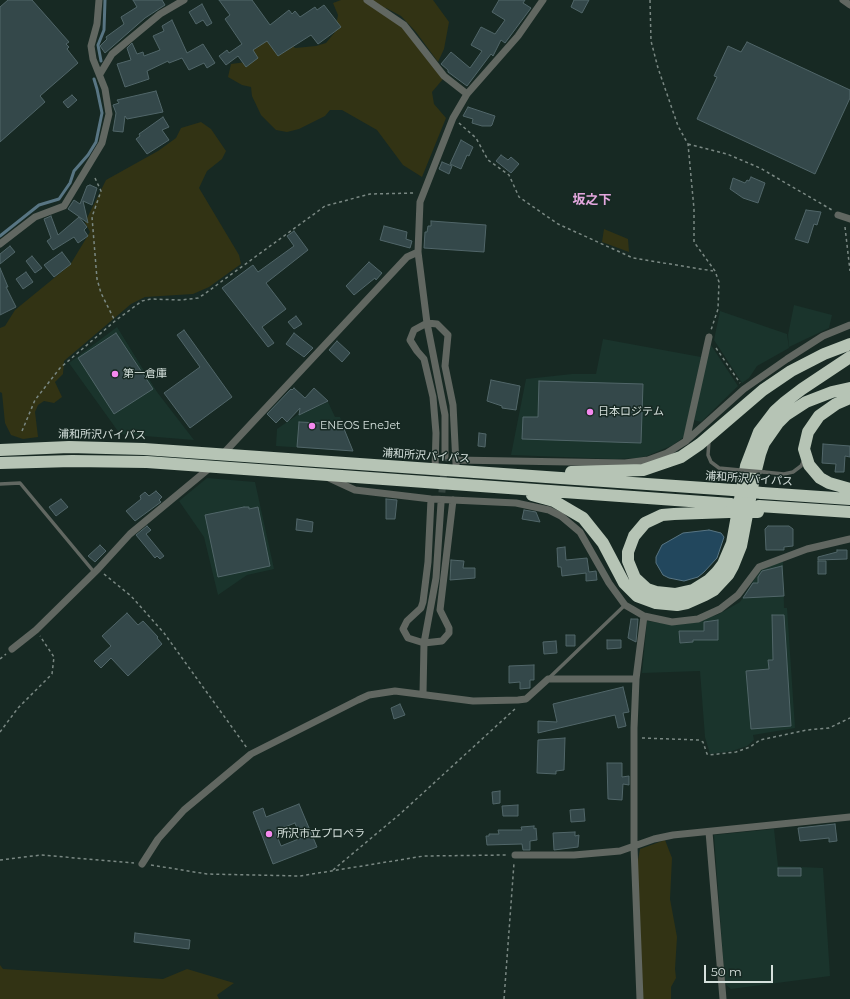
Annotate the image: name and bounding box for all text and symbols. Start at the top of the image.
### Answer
district label: 坂之下 [573,192,611,208]
place label: 第一倉庫 [123,367,167,381]
marker: 第一倉庫 [110,369,120,379]
place label: 日本ロジテム [598,405,664,419]
marker: 日本ロジテム [585,407,595,417]
place label: ENEOS EneJet [320,419,401,433]
marker: ENEOS EneJet [307,421,317,431]
street label: 浦和所沢バイパス [58,428,146,442]
street label: 浦和所沢バイパス [382,446,470,466]
street label: 浦和所沢バイパス [705,469,793,489]
place label: 所沢市立プロペラ [277,827,365,841]
marker: 所沢市立プロペラ [264,829,274,839]
scale bar [706,957,775,983]
text: 50 m [711,964,742,979]

